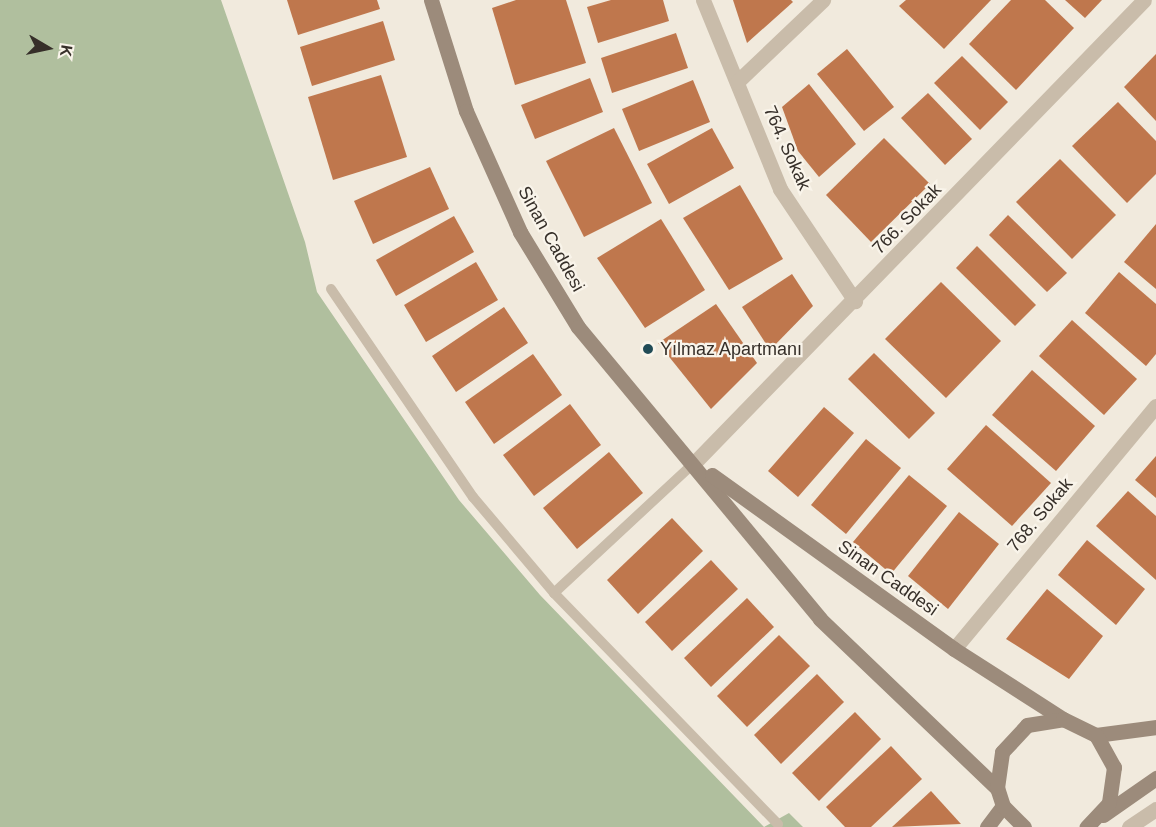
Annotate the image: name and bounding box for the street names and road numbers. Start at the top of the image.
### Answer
street label: 764. Sokak [759,102,815,194]
street label: 766. Sokak [868,179,946,259]
street label: Sinan Caddesi [513,183,589,295]
street label: 768. Sokak [1003,474,1077,556]
street label: Sinan Caddesi [834,536,942,620]

